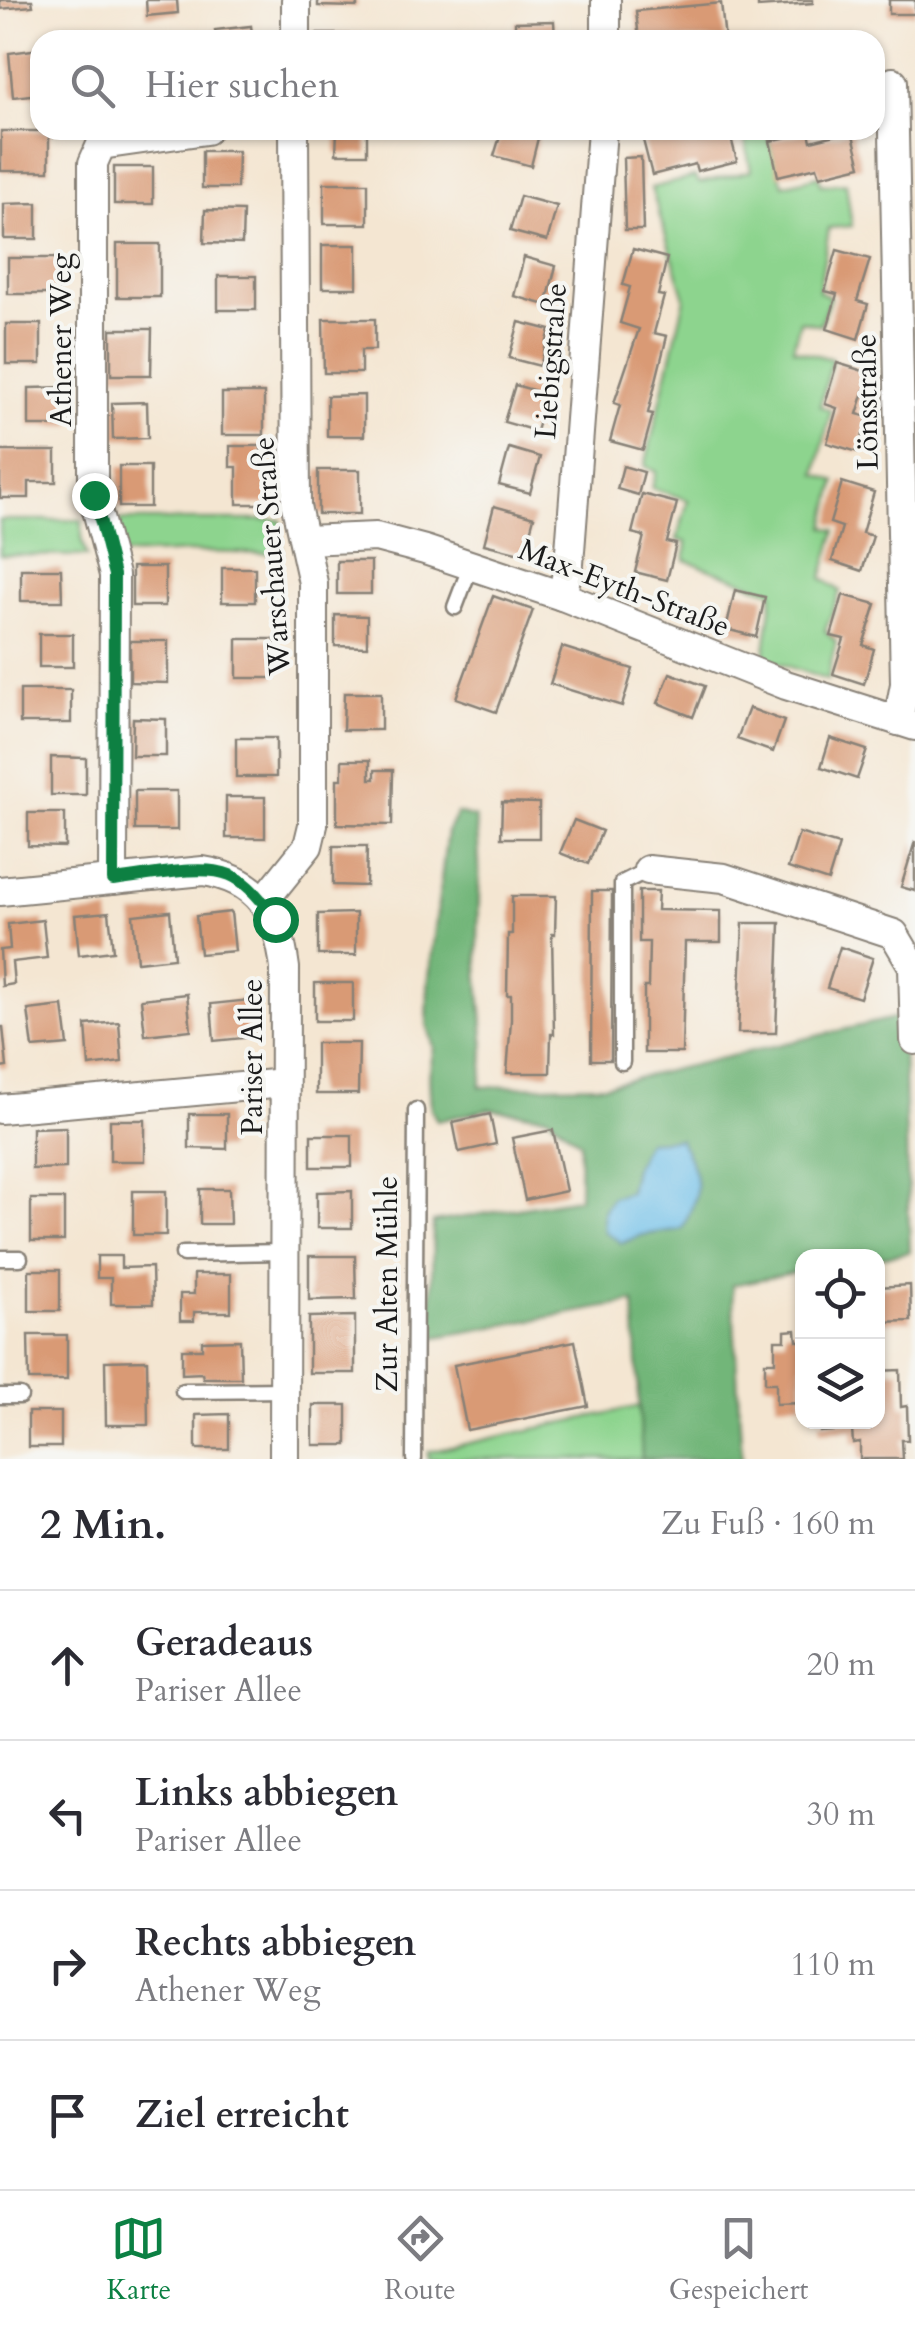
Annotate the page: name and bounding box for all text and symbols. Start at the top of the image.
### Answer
search box [30,30,885,140]
icon: search [65,58,120,113]
text: Hier suchen [145,59,339,111]
street label: Athener Weg [41,253,82,427]
street label: Liebigstraße [525,282,577,440]
street label: Lönsstraße [845,333,889,471]
street label: Warschauer Straße [243,435,301,678]
route end [72,473,118,519]
street label: Max-Eyth-Straße [513,529,735,647]
route start [253,897,299,943]
street label: Pariser Allee [232,979,273,1135]
street label: Zur Alten Mühle [367,1176,408,1392]
map controls [795,1249,885,1429]
button: locate [795,1249,885,1339]
button: layers [795,1339,885,1429]
text: 2 Min. [40,1496,166,1553]
text: Zu Fuß · 160 m [661,1502,875,1546]
text: Geradeaus [135,1617,313,1669]
icon: ahead [40,1638,95,1693]
text: 20 m [807,1643,875,1687]
text: Pariser Allee [135,1669,302,1713]
text: Links abbiegen [135,1767,398,1819]
icon: left [40,1788,95,1843]
text: 30 m [807,1793,875,1837]
text: Pariser Allee [135,1819,302,1863]
text: Rechts abbiegen [135,1917,416,1969]
icon: right [40,1938,95,1993]
text: 110 m [790,1943,875,1987]
text: Athener Weg [135,1969,321,2013]
icon: arrive [40,2088,95,2143]
text: Ziel erreicht [135,2089,349,2141]
tab: Karte [107,2211,171,2309]
tab: Route [384,2211,456,2309]
tab: Gespeichert [669,2211,808,2309]

